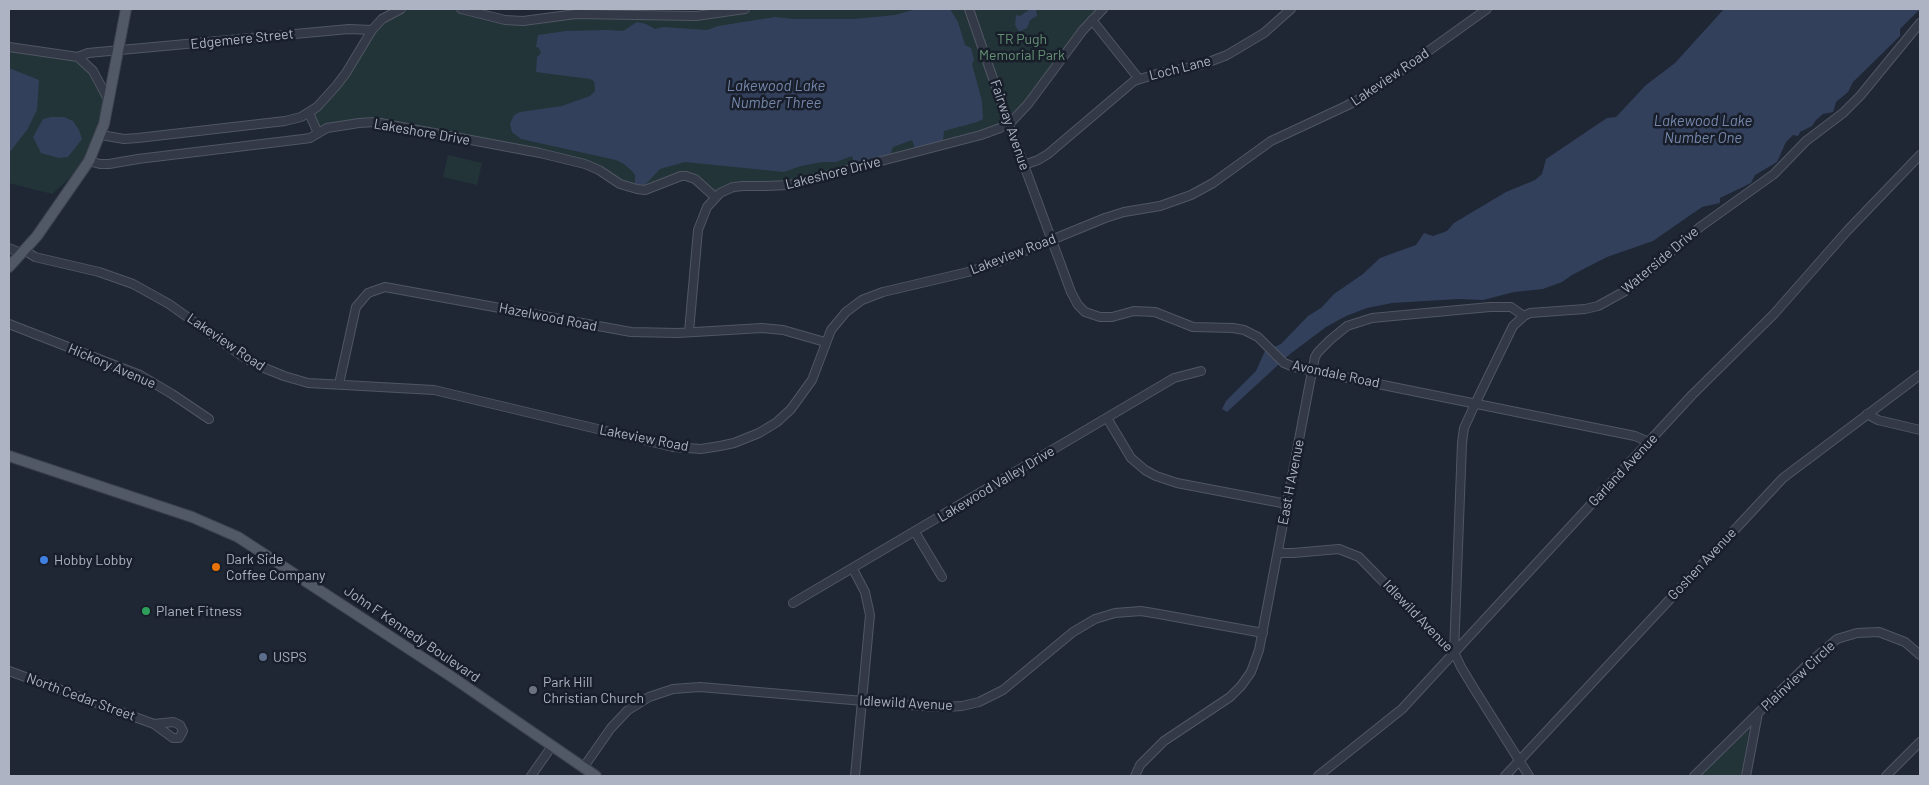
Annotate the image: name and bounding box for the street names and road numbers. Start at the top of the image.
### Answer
street label: Edgemere Street [190,25,294,53]
street label: Lakeview Road [1348,45,1432,109]
street label: Loch Lane [1147,52,1213,84]
street label: Fairway Avenue [987,78,1033,172]
street label: Lakeshore Drive [373,115,471,149]
street label: Lakeshore Drive [784,153,882,193]
street label: Waterside Drive [1618,223,1702,297]
street label: Lakeview Road [968,230,1058,278]
street label: Hazelwood Road [497,299,599,335]
street label: Lakeview Road [184,310,268,374]
street label: Hickory Avenue [66,340,158,392]
street label: Avondale Road [1291,357,1381,391]
street label: Lakeview Road [598,421,690,455]
street label: Garland Avenue [1585,430,1661,510]
street label: East H Avenue [1274,438,1308,526]
street label: Lakewood Valley Drive [934,442,1058,526]
street label: Goshen Avenue [1664,524,1740,604]
street label: Idlewild Avenue [1379,577,1457,655]
street label: John F Kennedy Boulevard [341,582,483,686]
street label: Plainview Circle [1757,637,1839,715]
street label: North Cedar Street [24,669,138,725]
street label: Idlewild Avenue [859,692,953,714]

